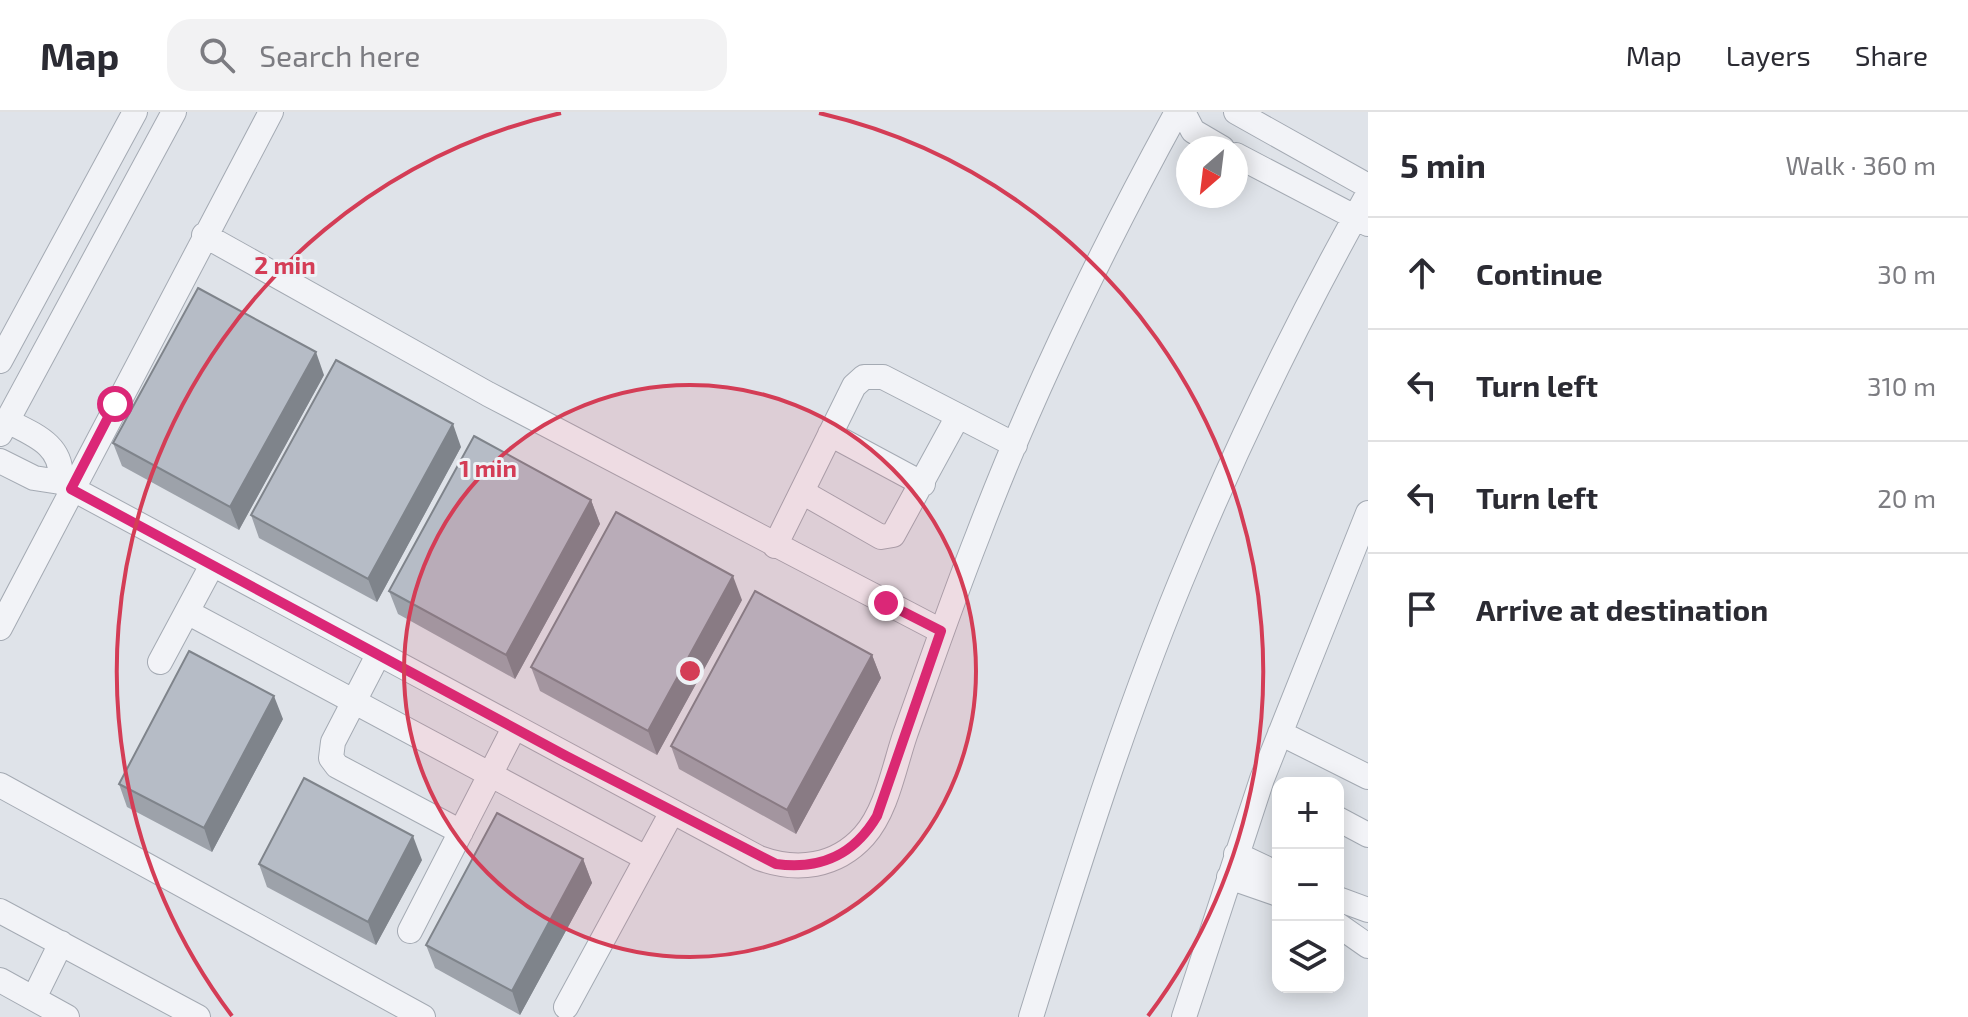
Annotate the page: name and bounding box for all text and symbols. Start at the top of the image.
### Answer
search box [167,19,727,91]
text: Map [40,32,119,78]
icon: search [195,33,239,77]
text: Search here [259,37,420,73]
text: Map [1626,38,1682,72]
text: Layers [1726,38,1811,72]
text: Share [1855,38,1928,72]
north arrow [1176,136,1248,208]
text: 5 min [1400,144,1486,185]
text: Walk · 360 m [1785,149,1936,180]
text: 2 min [254,250,316,279]
icon: ahead [1400,251,1444,295]
text: Continue [1476,255,1603,291]
text: 30 m [1877,258,1936,289]
icon: left [1400,363,1444,407]
text: Turn left [1476,367,1598,403]
text: 310 m [1867,370,1936,401]
route start [97,386,133,422]
text: 1 min [459,453,517,482]
icon: left [1400,475,1444,519]
text: Turn left [1476,479,1598,515]
text: 20 m [1877,482,1936,513]
route end [868,585,904,621]
icon: arrive [1400,587,1444,631]
text: Arrive at destination [1476,591,1768,627]
centre of rings [676,657,704,685]
map controls [1272,777,1344,993]
button: + [1272,777,1344,849]
button: − [1272,849,1344,921]
button: layers [1272,921,1344,993]

